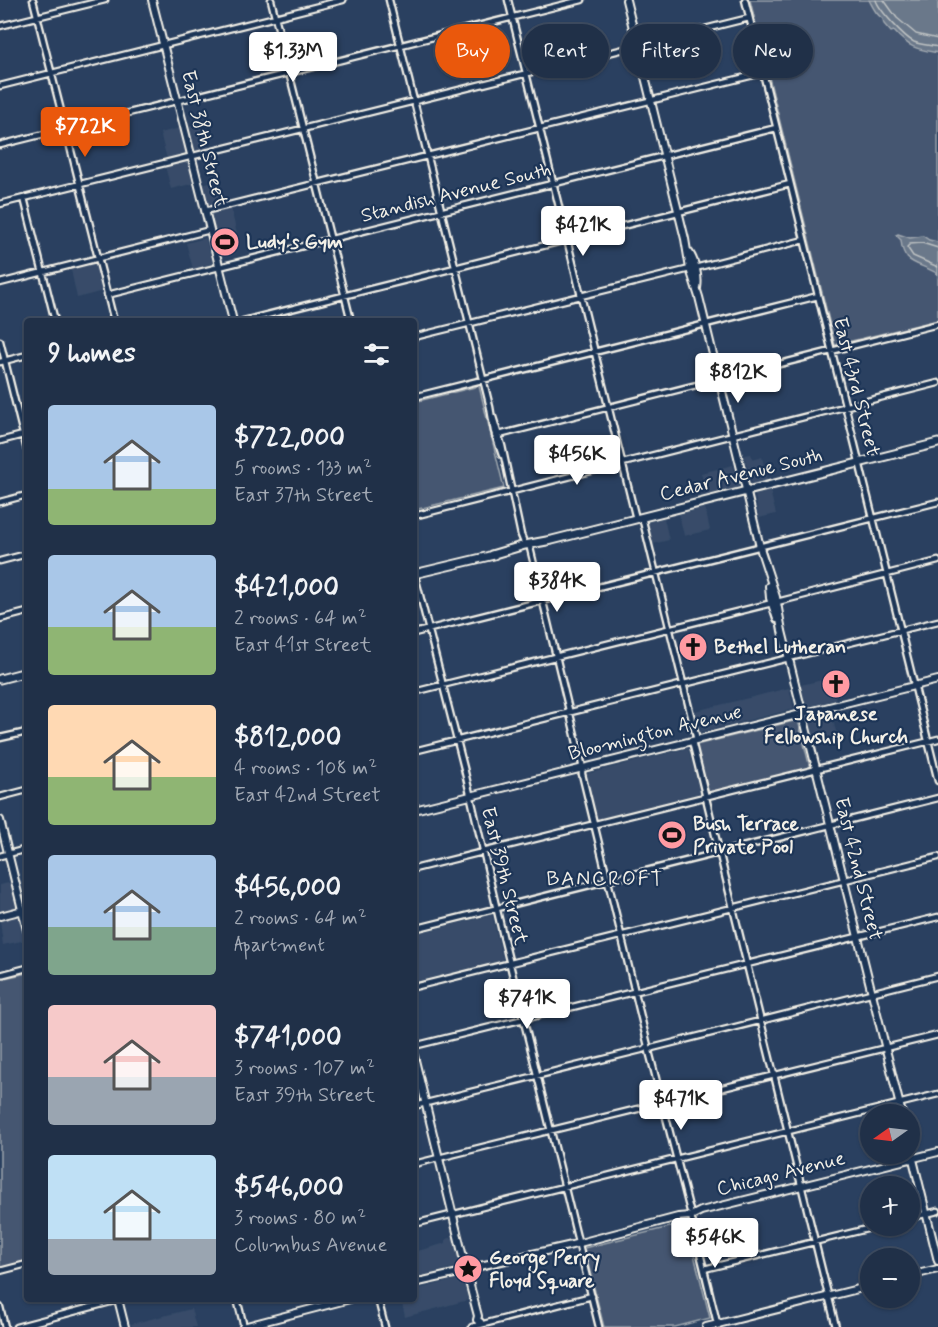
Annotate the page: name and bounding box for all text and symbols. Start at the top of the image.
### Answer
chip: Buy [435,24,510,78]
chip: Rent [522,24,609,78]
chip: Filters [621,24,721,78]
chip: New [733,24,813,78]
pin: $1.33M [244,32,342,83]
text: $1.33M [263,38,323,65]
street label: East 38th Street [174,68,234,211]
pin: $722K [43,107,127,158]
text: $722K [55,113,115,140]
street label: Standish Avenue South [358,156,554,230]
pin: $421K [541,206,625,257]
text: $421K [555,212,611,239]
sports icon: Ludy's Gym [209,226,241,258]
place label: Ludy's Gym [246,229,343,256]
street label: East 43rd Street [826,315,886,459]
text: 9 homes [48,337,136,371]
icon: filters [360,338,393,371]
pin: $812K [696,353,780,404]
text: $812K [709,359,767,386]
text: $722,000 [234,421,345,455]
icon: home [96,429,168,501]
pin: $456K [535,435,619,486]
text: $456K [548,441,606,468]
street label: Cedar Avenue South [657,442,825,508]
text: 5 rooms · 133 m² [234,455,372,482]
text: East 37th Street [234,482,373,509]
pin: $384K [515,562,599,613]
text: $384K [528,568,586,595]
text: $421,000 [234,571,339,605]
icon: home [96,579,168,651]
text: 2 rooms · 64 m² [234,605,367,632]
church icon: Bethel Lutheran [677,631,709,663]
text: East 41st Street [234,632,371,659]
place label: Bethel Lutheran [714,634,846,661]
church icon: Japanese Fellowship Church [820,668,852,700]
street label: Bloomington Avenue [565,698,745,770]
place label: Japanese Fellowship Church [764,701,908,751]
text: $812,000 [234,721,341,755]
icon: home [96,729,168,801]
text: 4 rooms · 108 m² [234,755,377,782]
text: East 42nd Street [234,782,381,809]
street label: East 42nd Street [827,795,889,943]
street label: East 39th Street [474,804,534,948]
place label: Bush Terrace Private Pool [693,811,800,861]
sports icon: Bush Terrace Private Pool [656,819,688,851]
district label: BANCROFT [546,865,664,893]
text: $456,000 [234,871,341,905]
icon: home [96,879,168,951]
text: 2 rooms · 64 m² [234,905,367,932]
text: Apartment [234,932,325,959]
pin: $741K [485,979,569,1030]
text: $741K [498,985,556,1012]
text: $741,000 [234,1021,342,1055]
icon: home [96,1029,168,1101]
text: 3 rooms · 107 m² [234,1055,375,1082]
pin: $471K [639,1080,723,1131]
text: East 39th Street [234,1082,375,1109]
text: $471K [653,1086,709,1113]
north arrow [860,1104,920,1164]
map controls [860,1104,920,1308]
street label: Chicago Avenue [714,1145,848,1203]
text: $546,000 [234,1171,344,1205]
button: + [860,1176,920,1236]
icon: home [96,1179,168,1251]
text: 3 rooms · 80 m² [234,1205,366,1232]
pin: $546K [673,1218,757,1269]
text: $546K [685,1224,745,1251]
text: Columbus Avenue [234,1232,387,1259]
place label: George Perry Floyd Square [489,1245,600,1295]
button: − [860,1248,920,1308]
place icon: George Perry Floyd Square [452,1253,484,1285]

